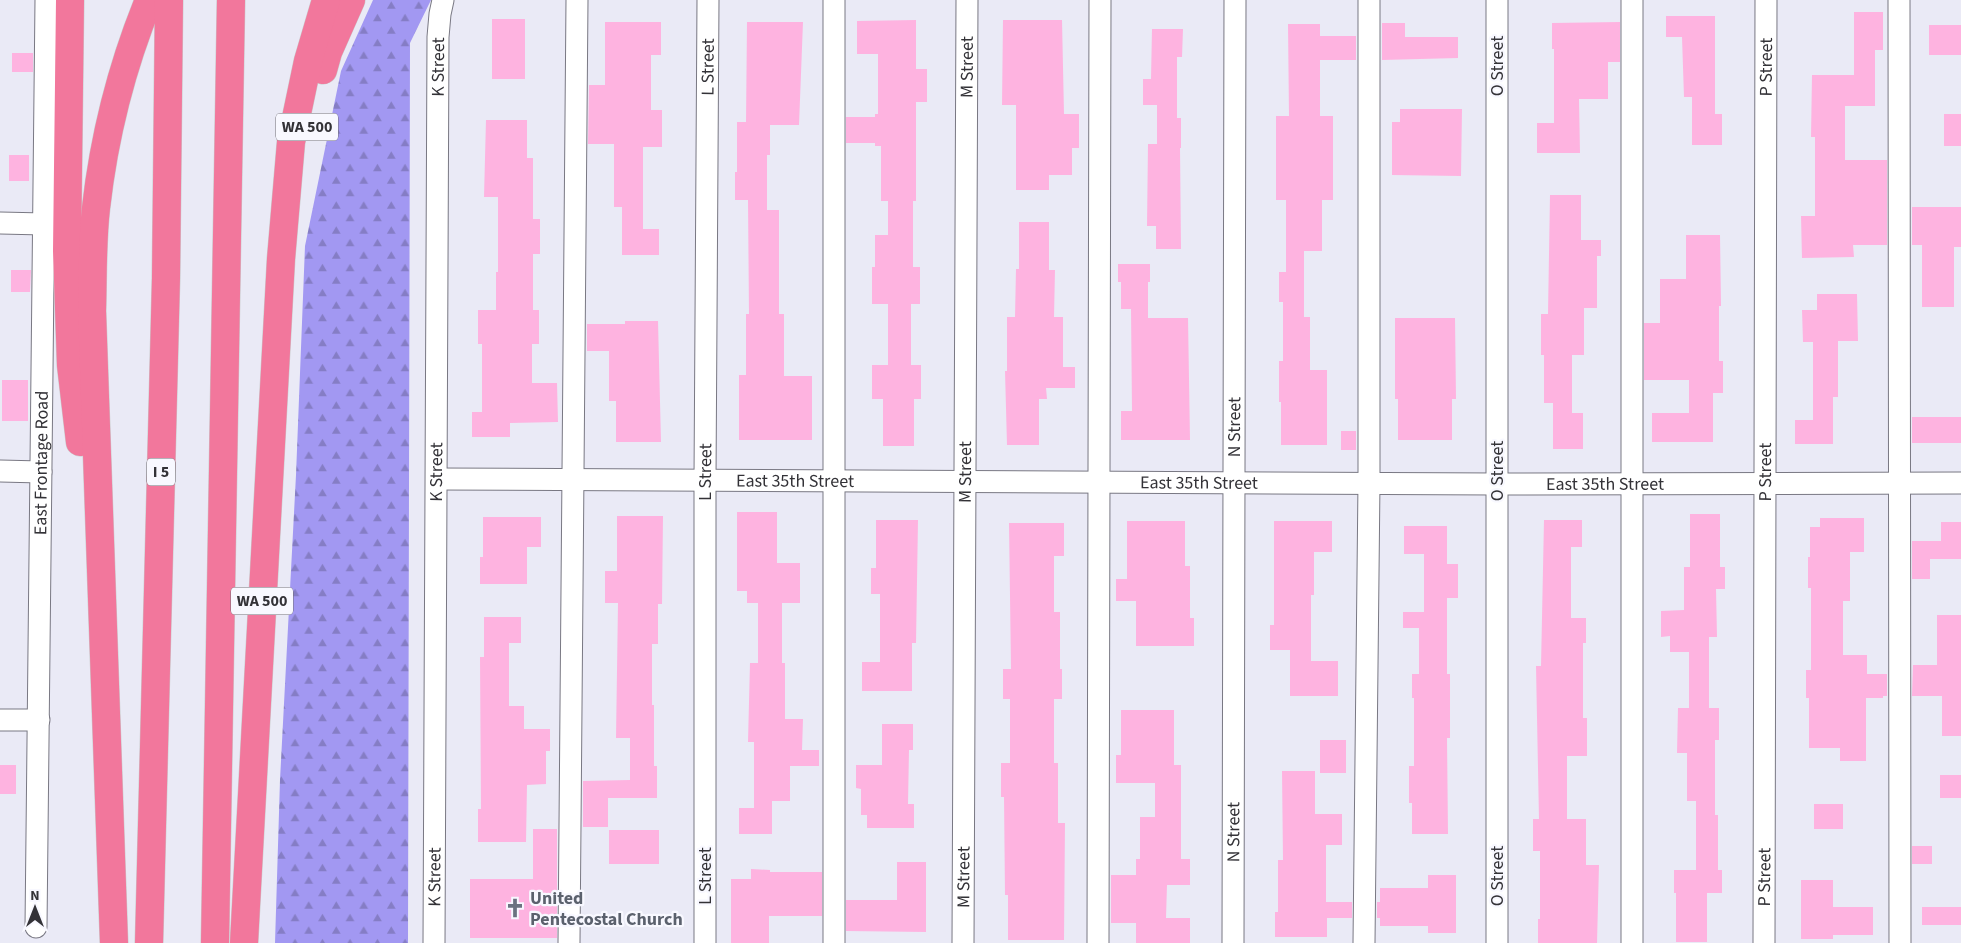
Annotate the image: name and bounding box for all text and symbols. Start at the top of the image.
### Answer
street label: M Street [954,36,979,98]
street label: O Street [1485,36,1510,96]
street label: K Street [425,37,450,97]
street label: P Street [1753,37,1778,97]
street label: L Street [695,38,720,96]
road number: WA 500 [276,114,338,140]
street label: East Frontage Road [28,391,54,535]
street label: N Street [1222,397,1247,457]
street label: M Street [952,441,978,503]
street label: O Street [1485,441,1510,501]
street label: K Street [423,442,449,502]
street label: P Street [1752,442,1778,502]
street label: L Street [693,443,718,501]
road number: I 5 [147,458,175,486]
street label: East 35th Street [736,468,854,493]
street label: East 35th Street [1140,470,1258,495]
street label: East 35th Street [1546,471,1664,496]
road number: WA 500 [231,588,293,614]
street label: N Street [1221,802,1246,862]
street label: M Street [951,846,976,908]
street label: O Street [1485,846,1510,906]
street label: K Street [422,847,447,907]
street label: L Street [693,847,718,905]
street label: P Street [1752,847,1777,907]
north arrow [10,883,60,933]
text: N [30,886,40,906]
place label: United Pentecostal Church [530,886,683,932]
church icon: United Pentecostal Church [504,897,526,919]

